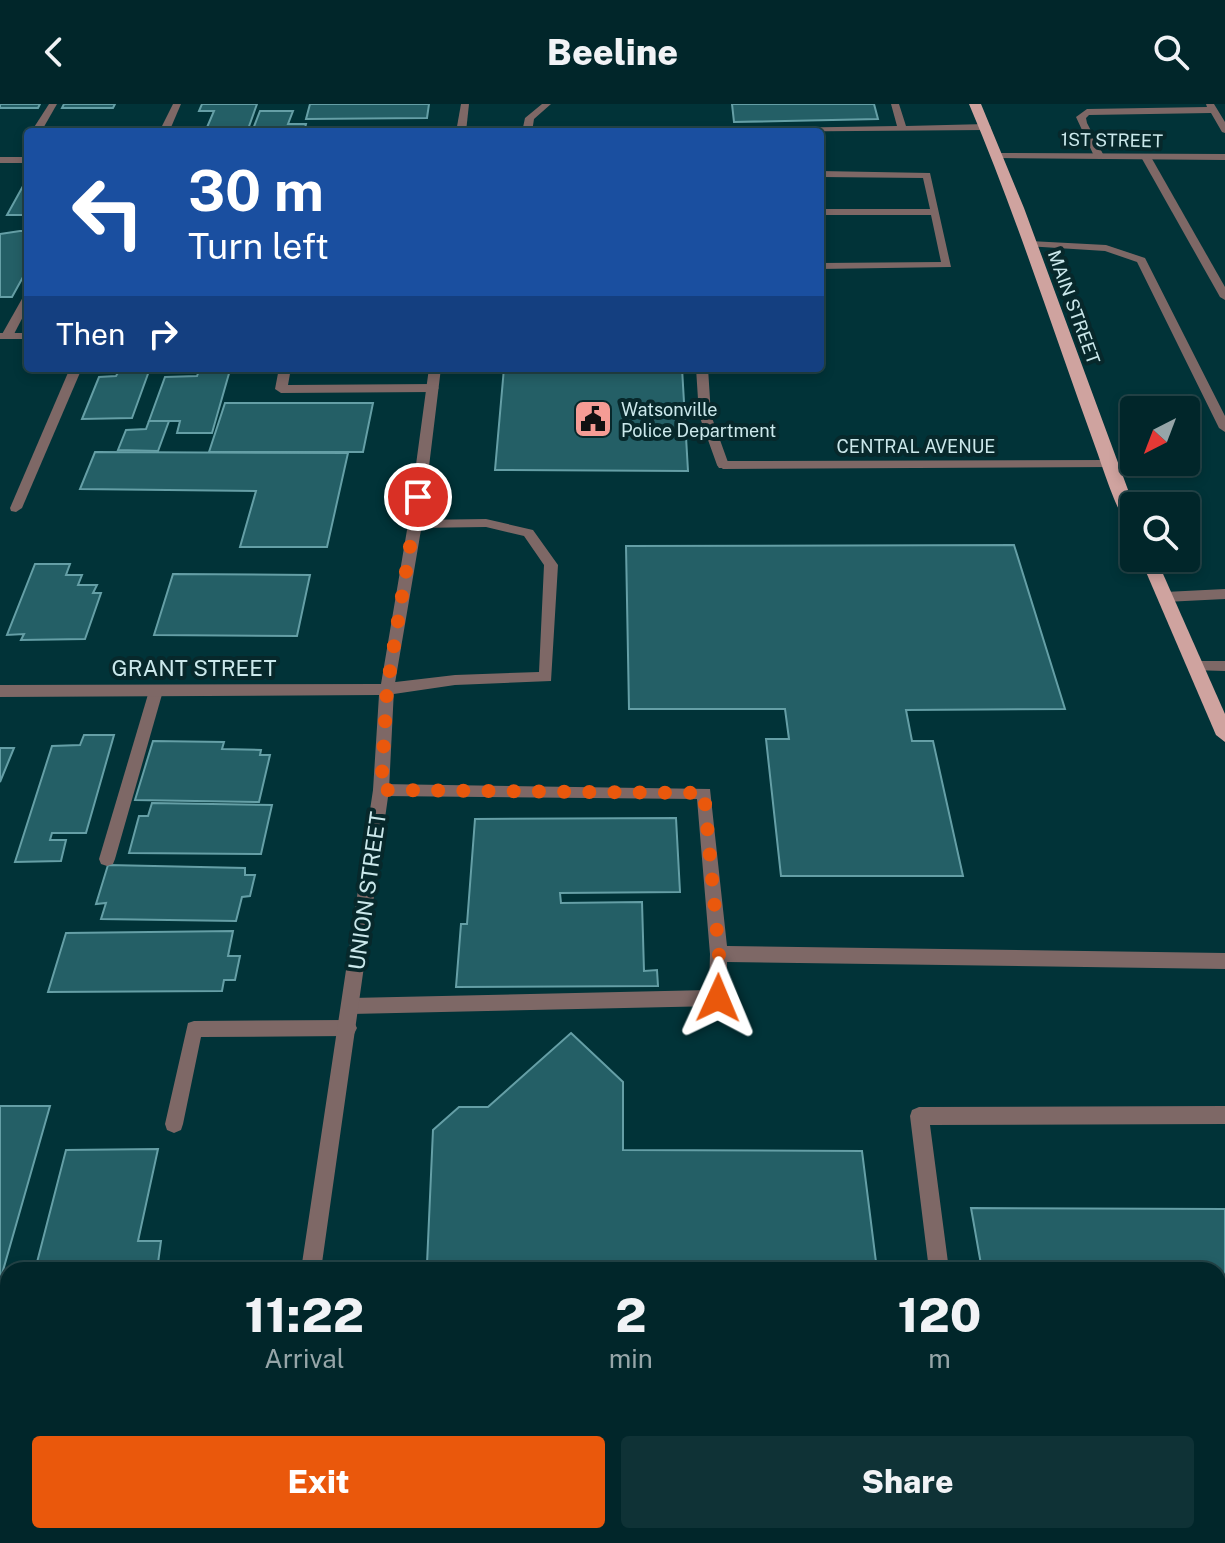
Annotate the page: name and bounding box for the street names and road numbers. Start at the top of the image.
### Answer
street label: 1ST STREET [1061,129,1164,151]
street label: MAIN STREET [1044,247,1104,367]
street label: CENTRAL AVENUE [836,436,996,457]
street label: GRANT STREET [112,655,276,681]
street label: UNION STREET [343,810,391,972]

